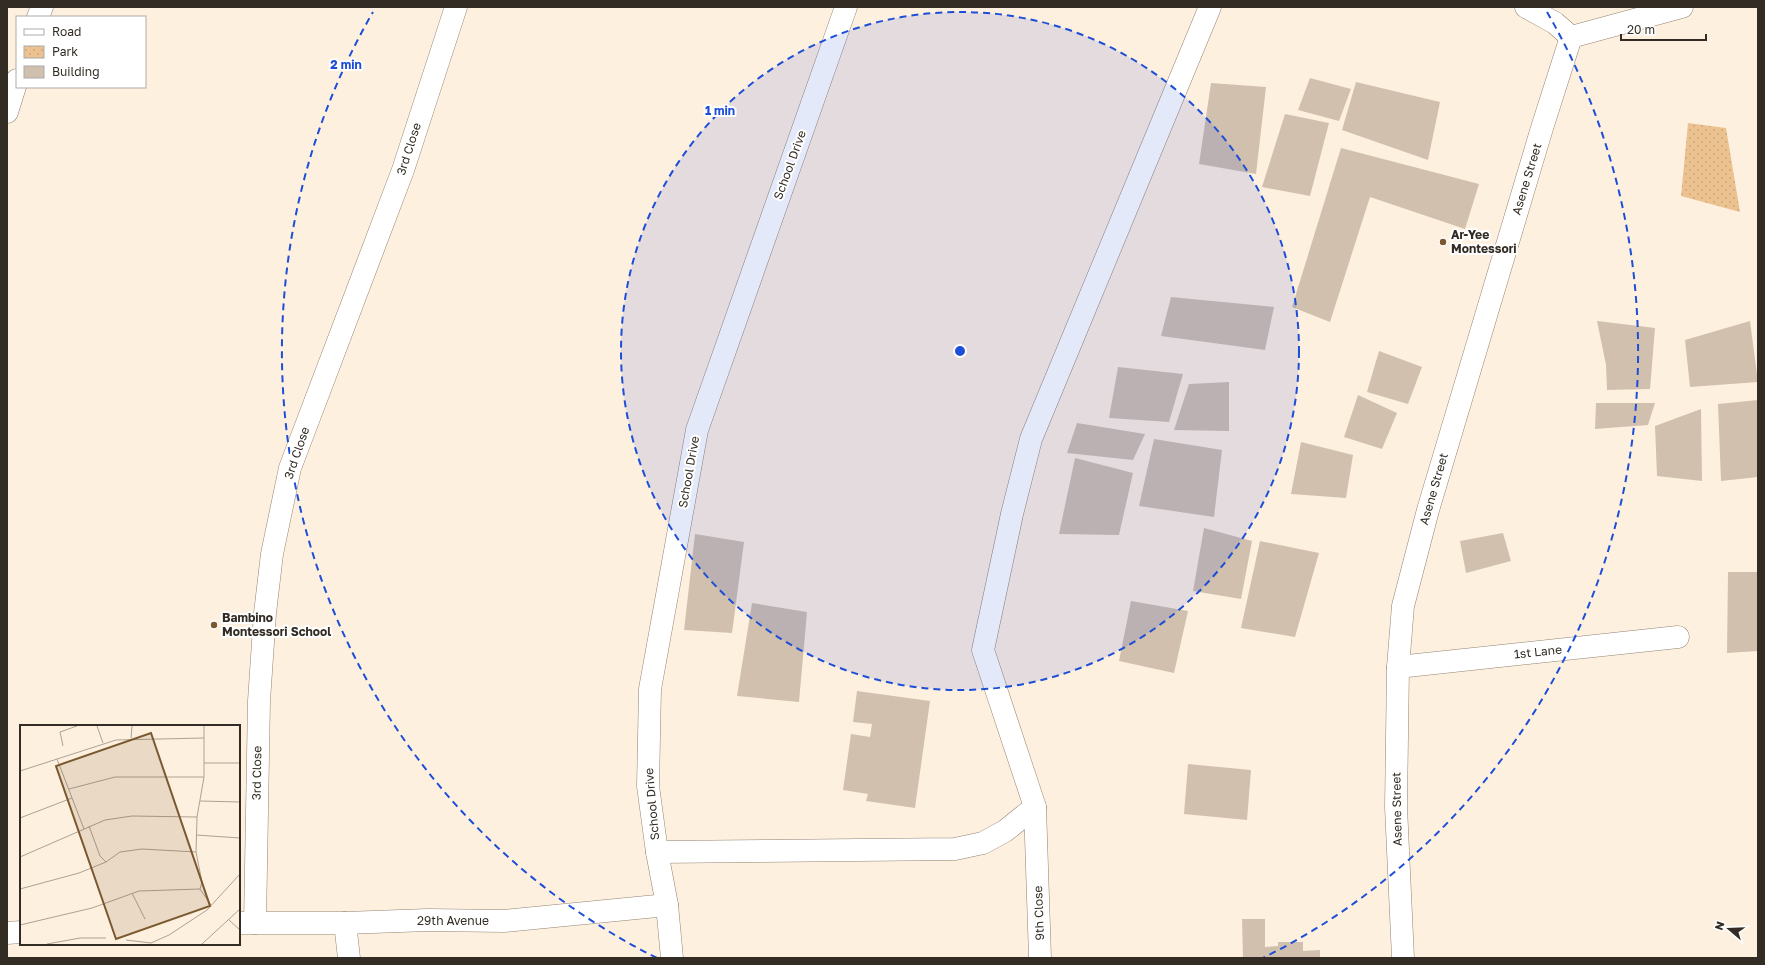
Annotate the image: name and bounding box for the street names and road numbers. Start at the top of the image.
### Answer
street label: 3rd Close [393,121,424,177]
street label: School Drive [770,128,809,201]
street label: Asene Street [1509,141,1545,217]
street label: 3rd Close [281,425,312,481]
street label: School Drive [675,435,702,509]
street label: Asene Street [1416,451,1451,527]
street label: 1st Lane [1513,642,1563,661]
street label: 3rd Close [249,746,264,800]
street label: School Drive [641,767,662,841]
street label: Asene Street [1388,772,1405,846]
street label: 9th Close [1030,885,1047,941]
street label: 29th Avenue [417,913,489,928]

